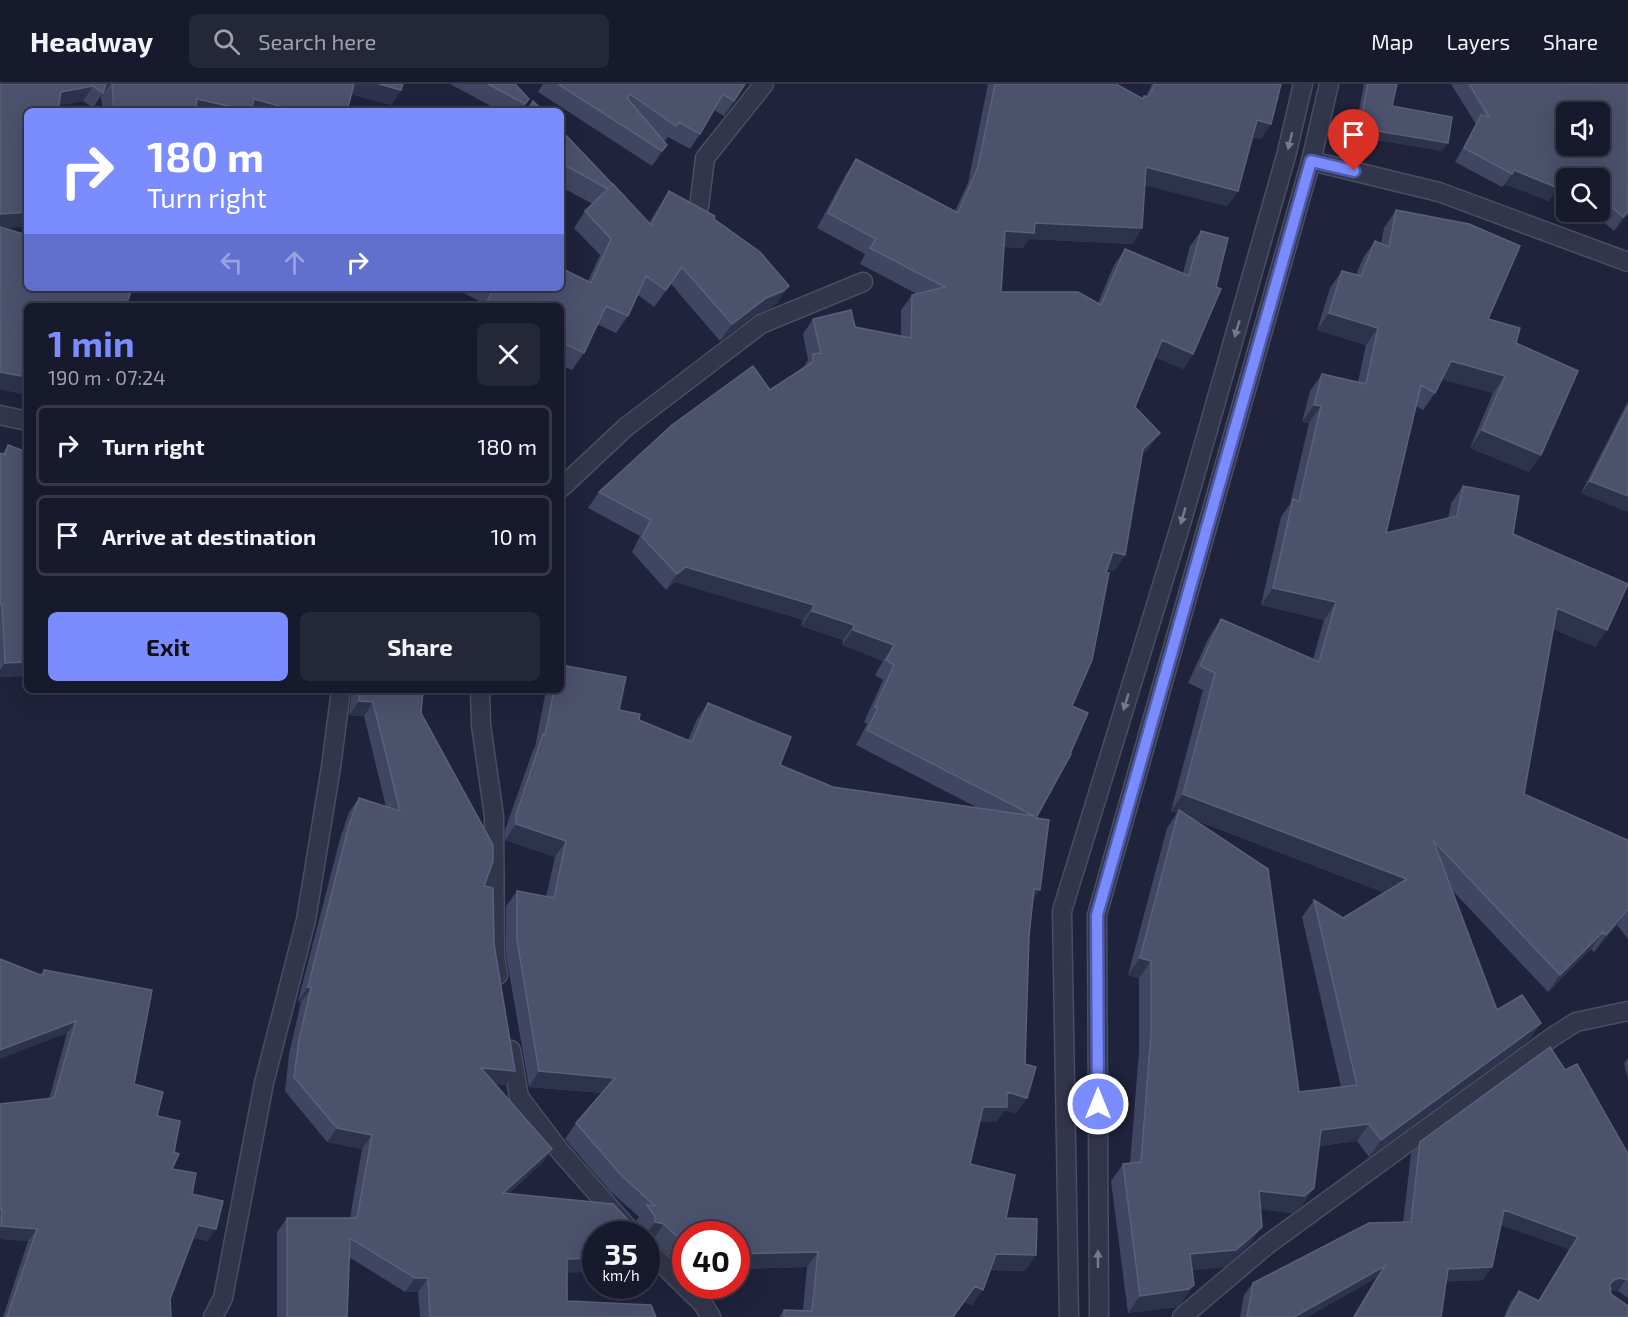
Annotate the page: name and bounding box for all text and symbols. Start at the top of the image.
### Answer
search box [189,14,609,68]
text: Headway [30,24,153,58]
icon: search [210,25,243,58]
text: Search here [258,28,376,54]
text: Map [1371,29,1413,54]
text: Layers [1446,29,1510,54]
text: Share [1543,29,1598,54]
map controls [1556,102,1610,222]
button: sound [1556,102,1610,156]
pin [1328,109,1379,171]
icon: arrive [1337,118,1370,151]
text: 180 m [147,130,264,180]
icon: right [48,132,126,210]
one-way arrow [1284,132,1294,150]
button: search [1556,168,1610,222]
text: Turn right [147,181,267,213]
icon: left [215,246,248,279]
icon: ahead [278,246,311,279]
icon: right [341,246,374,279]
one-way arrow [1232,320,1241,338]
text: 1 min [48,321,135,364]
button: close [477,323,540,386]
text: 190 m · 07:24 [48,365,166,389]
icon: right [51,429,84,462]
text: Turn right [102,433,204,459]
text: 180 m [477,433,537,459]
one-way arrow [1178,507,1187,525]
icon: arrive [51,519,84,552]
text: Arrive at destination [102,523,316,549]
text: 10 m [491,523,537,549]
button: Exit [48,612,288,681]
button: Share [300,612,540,681]
one-way arrow [1121,693,1130,711]
position arrow [1066,1072,1130,1136]
speed limit sign: 40 [672,1221,750,1299]
text: 35 [604,1235,638,1271]
one-way arrow [1094,1249,1103,1268]
text: km/h [602,1266,640,1284]

